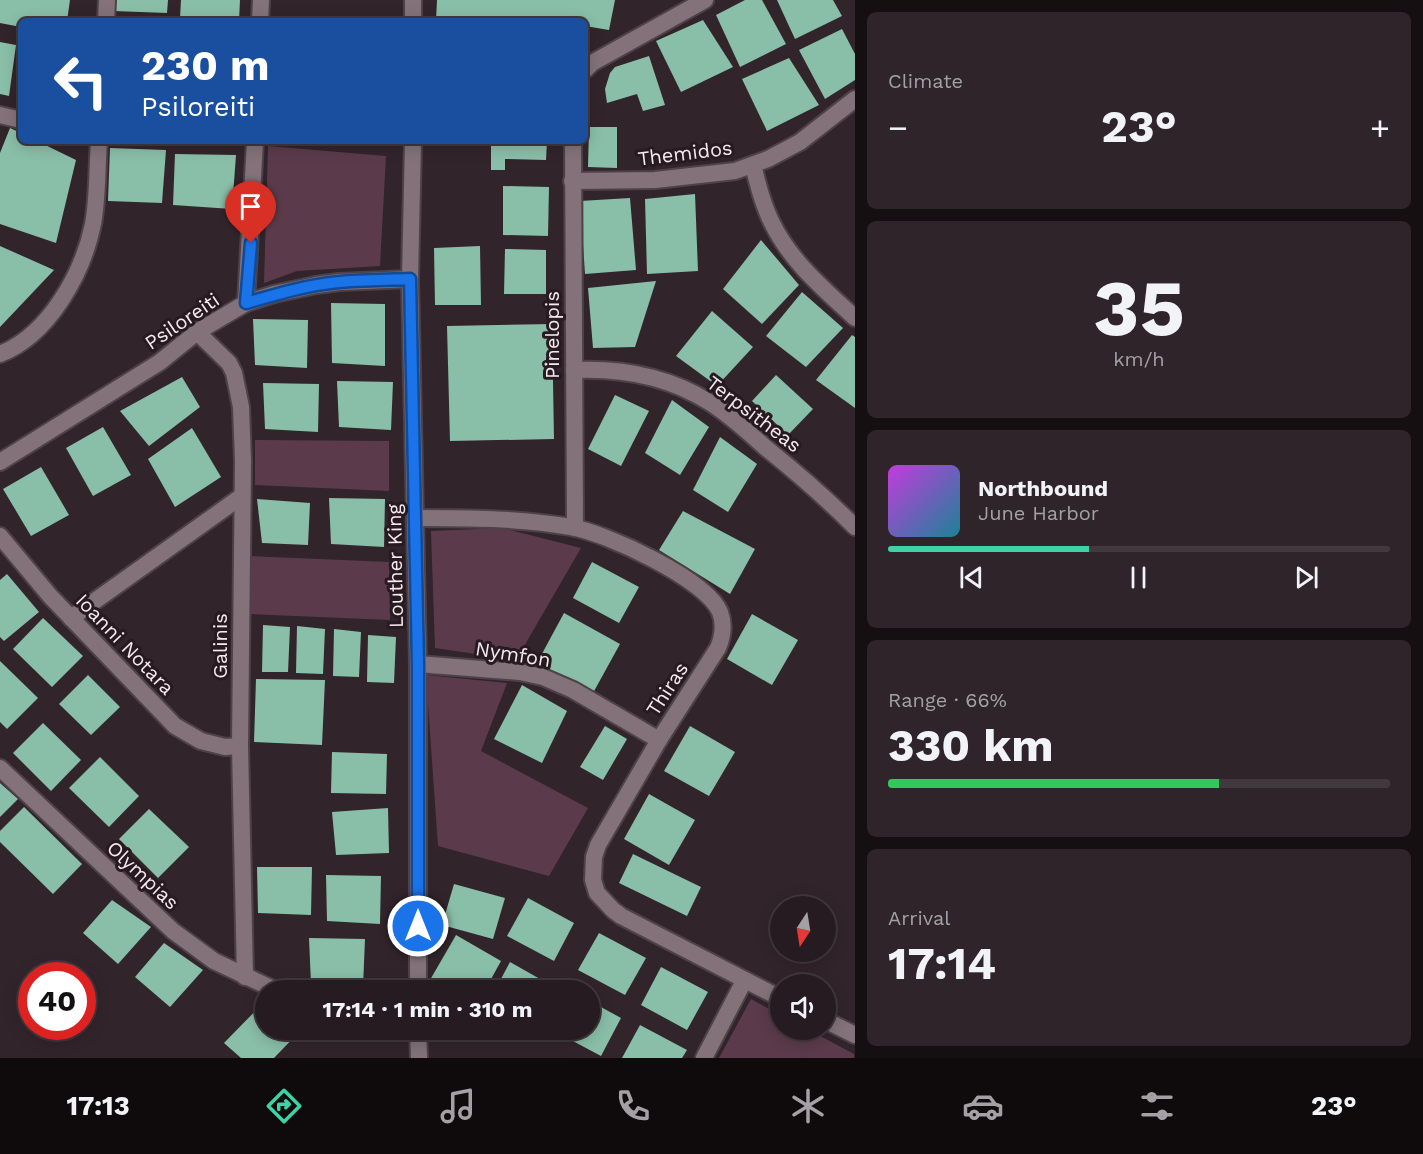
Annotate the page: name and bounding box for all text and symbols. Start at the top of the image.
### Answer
text: 230 m [141,41,270,90]
icon: left [42,42,120,120]
text: Climate [888,69,963,93]
text: Psiloreiti [141,91,255,123]
text: 23° [1101,100,1177,153]
text: − [888,108,908,147]
text: + [1370,108,1390,147]
street label: Themidos [636,135,734,171]
pin [225,181,276,243]
icon: arrive [234,190,267,223]
text: 35 [1093,262,1185,354]
street label: Psiloreiti [140,287,224,355]
street label: Pinelopis [540,291,564,379]
text: km/h [1113,347,1165,371]
street label: Terpsitheas [702,371,806,457]
text: Northbound [978,476,1108,501]
text: June Harbor [978,501,1099,525]
street label: Louther King [382,503,408,628]
icon: previous [955,561,988,594]
icon: pause [1122,561,1155,594]
icon: next [1290,561,1323,594]
street label: Ioanni Notara [71,588,179,700]
street label: Galinis [208,613,232,679]
street label: Nymfon [474,636,552,672]
street label: Thiras [641,658,693,720]
text: Range · 66% [888,688,1007,712]
text: 330 km [888,719,1054,772]
street label: Olympias [102,836,184,914]
position arrow [386,894,450,958]
north arrow [770,896,836,962]
map controls [770,896,836,1040]
text: Arrival [888,906,950,930]
text: 17:14 [888,937,996,990]
speed limit sign: 40 [18,962,96,1040]
button: sound [770,974,836,1040]
text: 17:14 · 1 min · 310 m [322,997,533,1022]
icon: directions [263,1085,305,1127]
icon: music [437,1085,479,1127]
icon: phone [612,1085,654,1127]
icon: climate [787,1085,829,1127]
icon: car [962,1085,1004,1127]
icon: filters [1136,1085,1178,1127]
text: 17:13 [66,1090,130,1122]
text: 23° [1311,1090,1357,1122]

